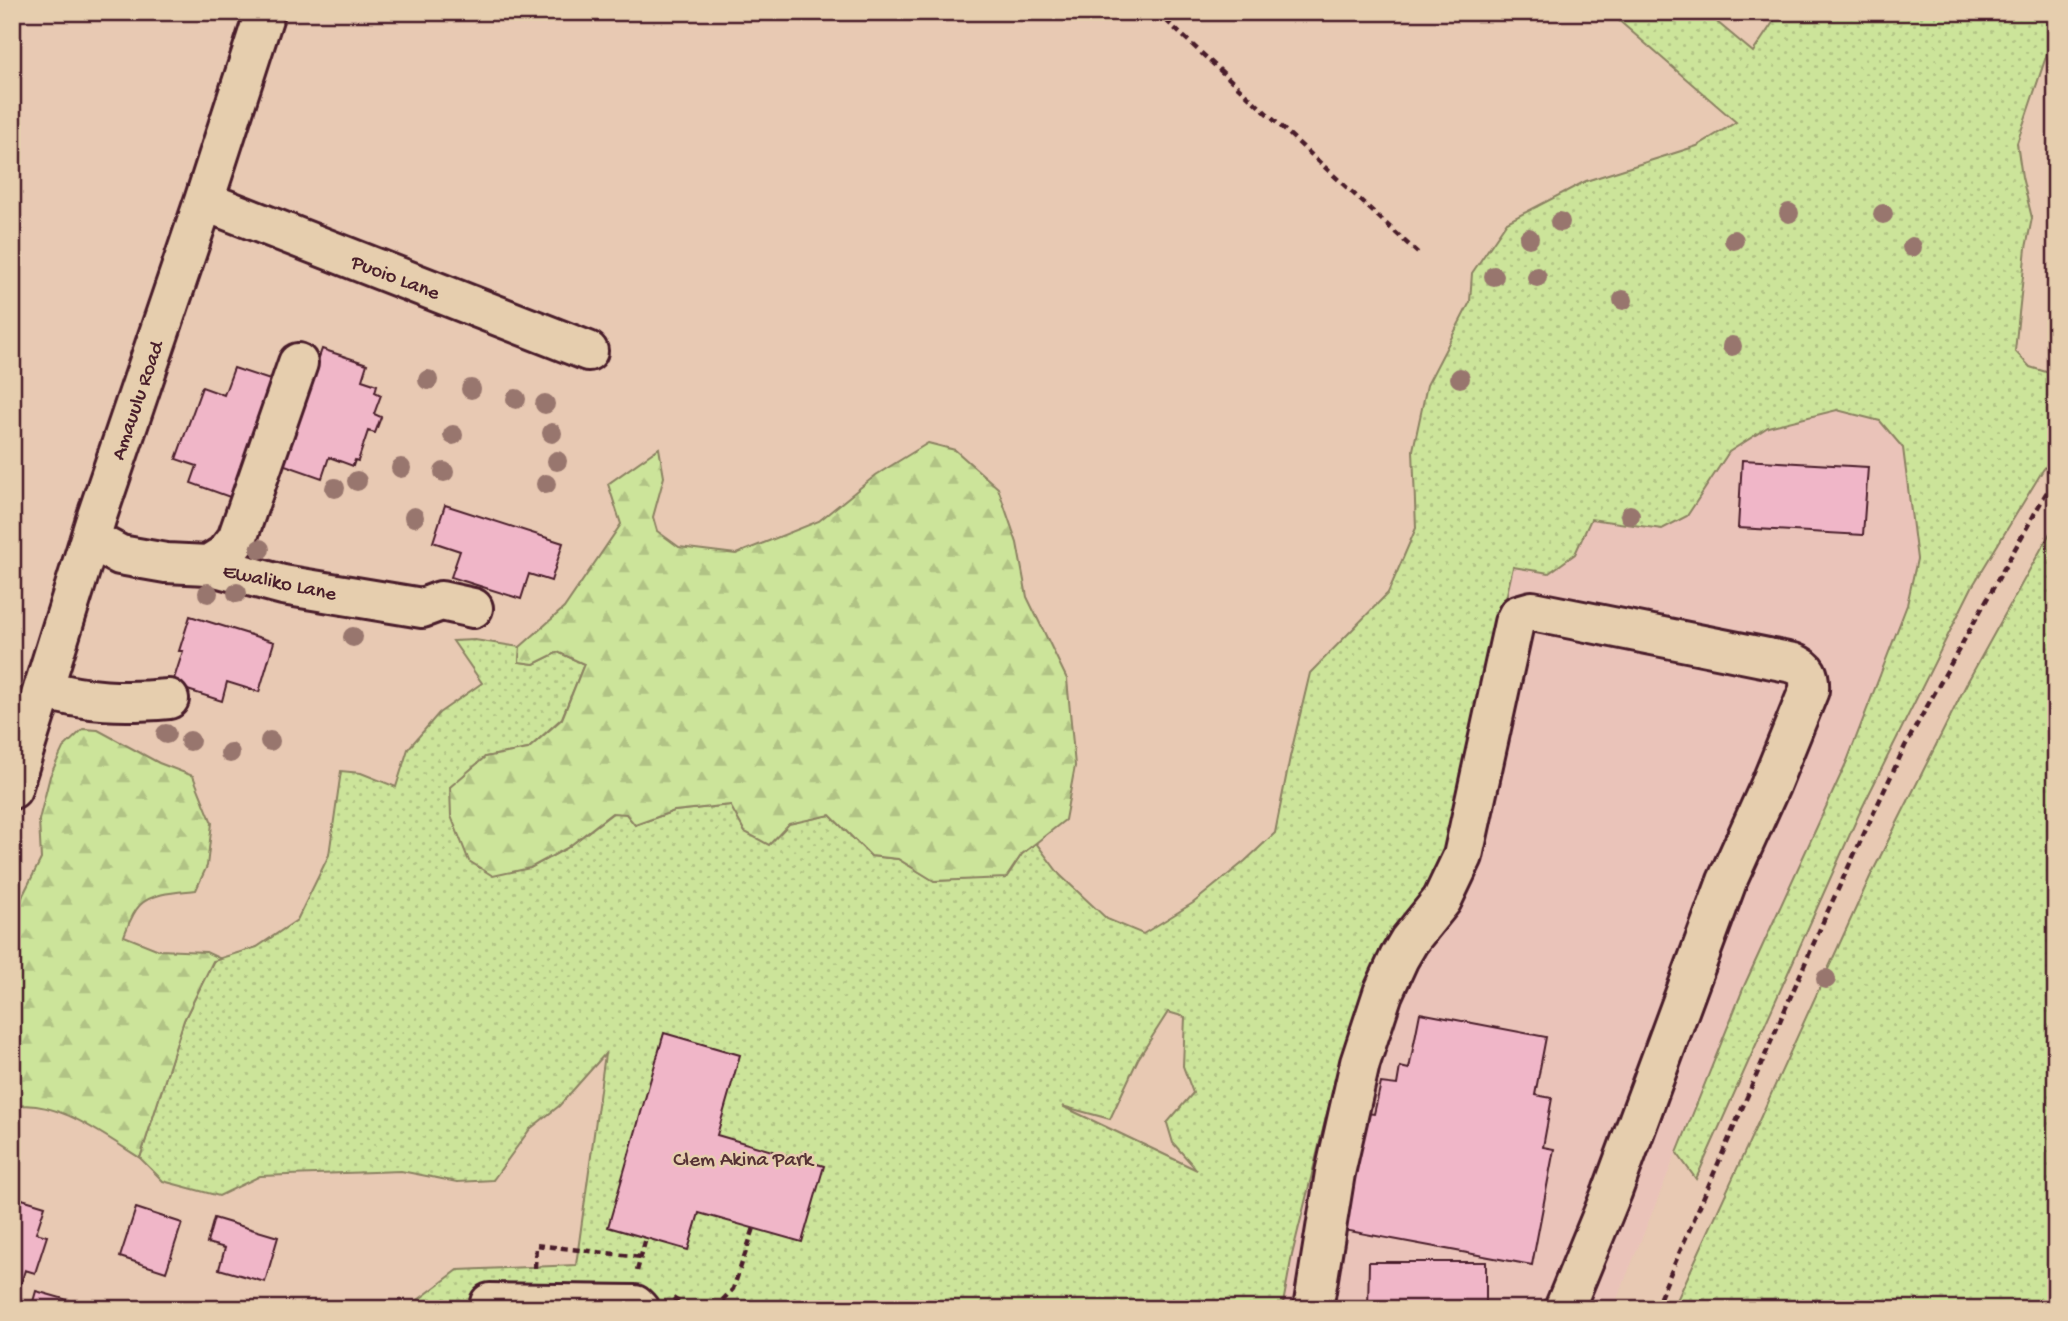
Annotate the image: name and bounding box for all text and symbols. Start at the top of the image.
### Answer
street label: Puoio Lane [346,251,444,308]
street label: Amauulu Road [107,337,172,464]
street label: Ewaliko Lane [220,560,340,609]
park label: Clem Akina Park [673,1149,815,1174]

